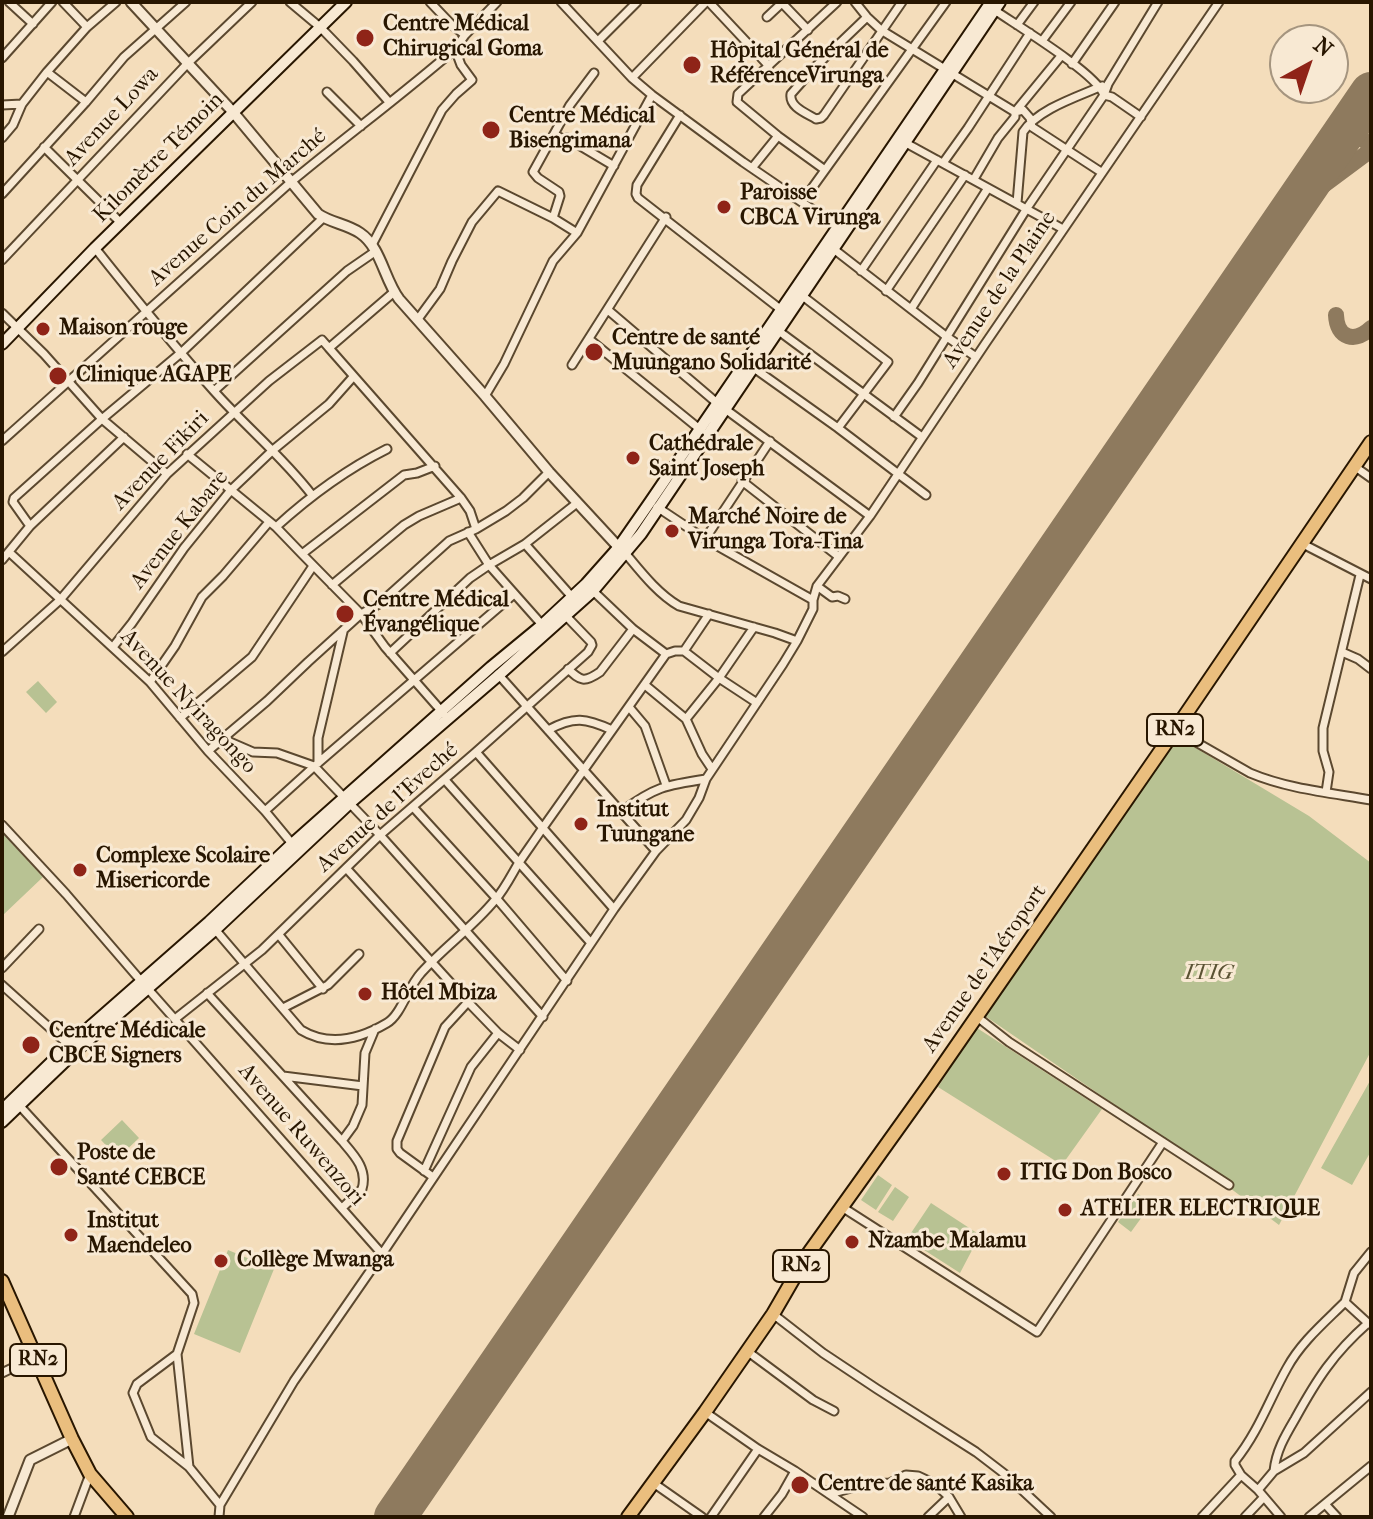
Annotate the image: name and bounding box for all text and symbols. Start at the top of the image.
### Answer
place label: Centre Médical Chirugical Goma [383,12,543,64]
north arrow [1269,24,1349,104]
marker: Centre Médical Chirugical Goma [354,27,376,49]
text: N [1308,32,1338,62]
place label: Hôpital Général de RéférenceVirunga [710,39,889,90]
marker: Hôpital Général de RéférenceVirunga [681,54,703,76]
street label: Avenue Lowa [59,62,165,172]
street label: Kilomètre Témoin [88,87,230,229]
place label: Centre Médical Bisengimana [509,104,655,156]
marker: Centre Médical Bisengimana [480,119,502,141]
street label: Avenue Coin du Marché [144,124,332,292]
place label: Paroisse CBCA Virunga [740,181,880,232]
marker: Paroisse CBCA Virunga [715,198,733,216]
street label: Avenue de la Plaine [938,206,1062,374]
place label: Maison rouge [59,316,188,342]
marker: Maison rouge [34,320,52,338]
place label: Centre de santé Muungano Solidarité [612,326,811,378]
marker: Centre de santé Muungano Solidarité [583,341,605,363]
place label: Clinique AGAPE [76,363,232,389]
marker: Clinique AGAPE [47,365,69,387]
street label: Avenue Fikiri [107,406,215,516]
place label: Cathédrale Saint Joseph [649,432,764,484]
marker: Cathédrale Saint Joseph [624,449,642,467]
street label: Avenue Kabare [125,465,235,595]
place label: Marché Noire de Virunga Tora-Tina [688,505,863,556]
marker: Marché Noire de Virunga Tora-Tina [663,522,681,540]
place label: Centre Médical Évangélique [363,588,509,640]
marker: Centre Médical Évangélique [334,603,356,625]
street label: Avenue Nyiragongo [114,624,262,780]
road number: RN2 [1147,714,1203,746]
street label: Avenue de l'Eveché [312,738,464,878]
place label: Institut Tuungane [597,798,694,850]
marker: Institut Tuungane [572,815,590,833]
place label: Complexe Scolaire Misericorde [96,844,270,896]
marker: Complexe Scolaire Misericorde [71,861,89,879]
street label: Avenue de l'Aéroport [917,880,1053,1058]
park label: ITIG [1184,961,1234,987]
place label: Hôtel Mbiza [381,981,497,1007]
marker: Hôtel Mbiza [356,985,374,1003]
place label: Centre Médicale CBCE Signers [49,1019,206,1070]
marker: Centre Médicale CBCE Signers [20,1034,42,1056]
street label: Avenue Ruwenzori [232,1058,370,1212]
place label: Poste de Santé CEBCE [77,1141,205,1192]
marker: Poste de Santé CEBCE [48,1156,70,1178]
place label: ITIG Don Bosco [1020,1161,1172,1187]
marker: ITIG Don Bosco [995,1165,1013,1183]
place label: ATELIER ELECTRIQUE [1081,1197,1320,1223]
marker: ATELIER ELECTRIQUE [1056,1201,1074,1219]
place label: Institut Maendeleo [87,1209,192,1260]
marker: Institut Maendeleo [62,1226,80,1244]
place label: Nzambe Malamu [868,1229,1027,1255]
marker: Nzambe Malamu [843,1233,861,1251]
place label: Collège Mwanga [237,1248,394,1274]
road number: RN2 [773,1250,829,1282]
marker: Collège Mwanga [212,1252,230,1270]
road number: RN2 [10,1344,66,1376]
place label: Centre de santé Kasika [818,1472,1033,1498]
marker: Centre de santé Kasika [789,1474,811,1496]

